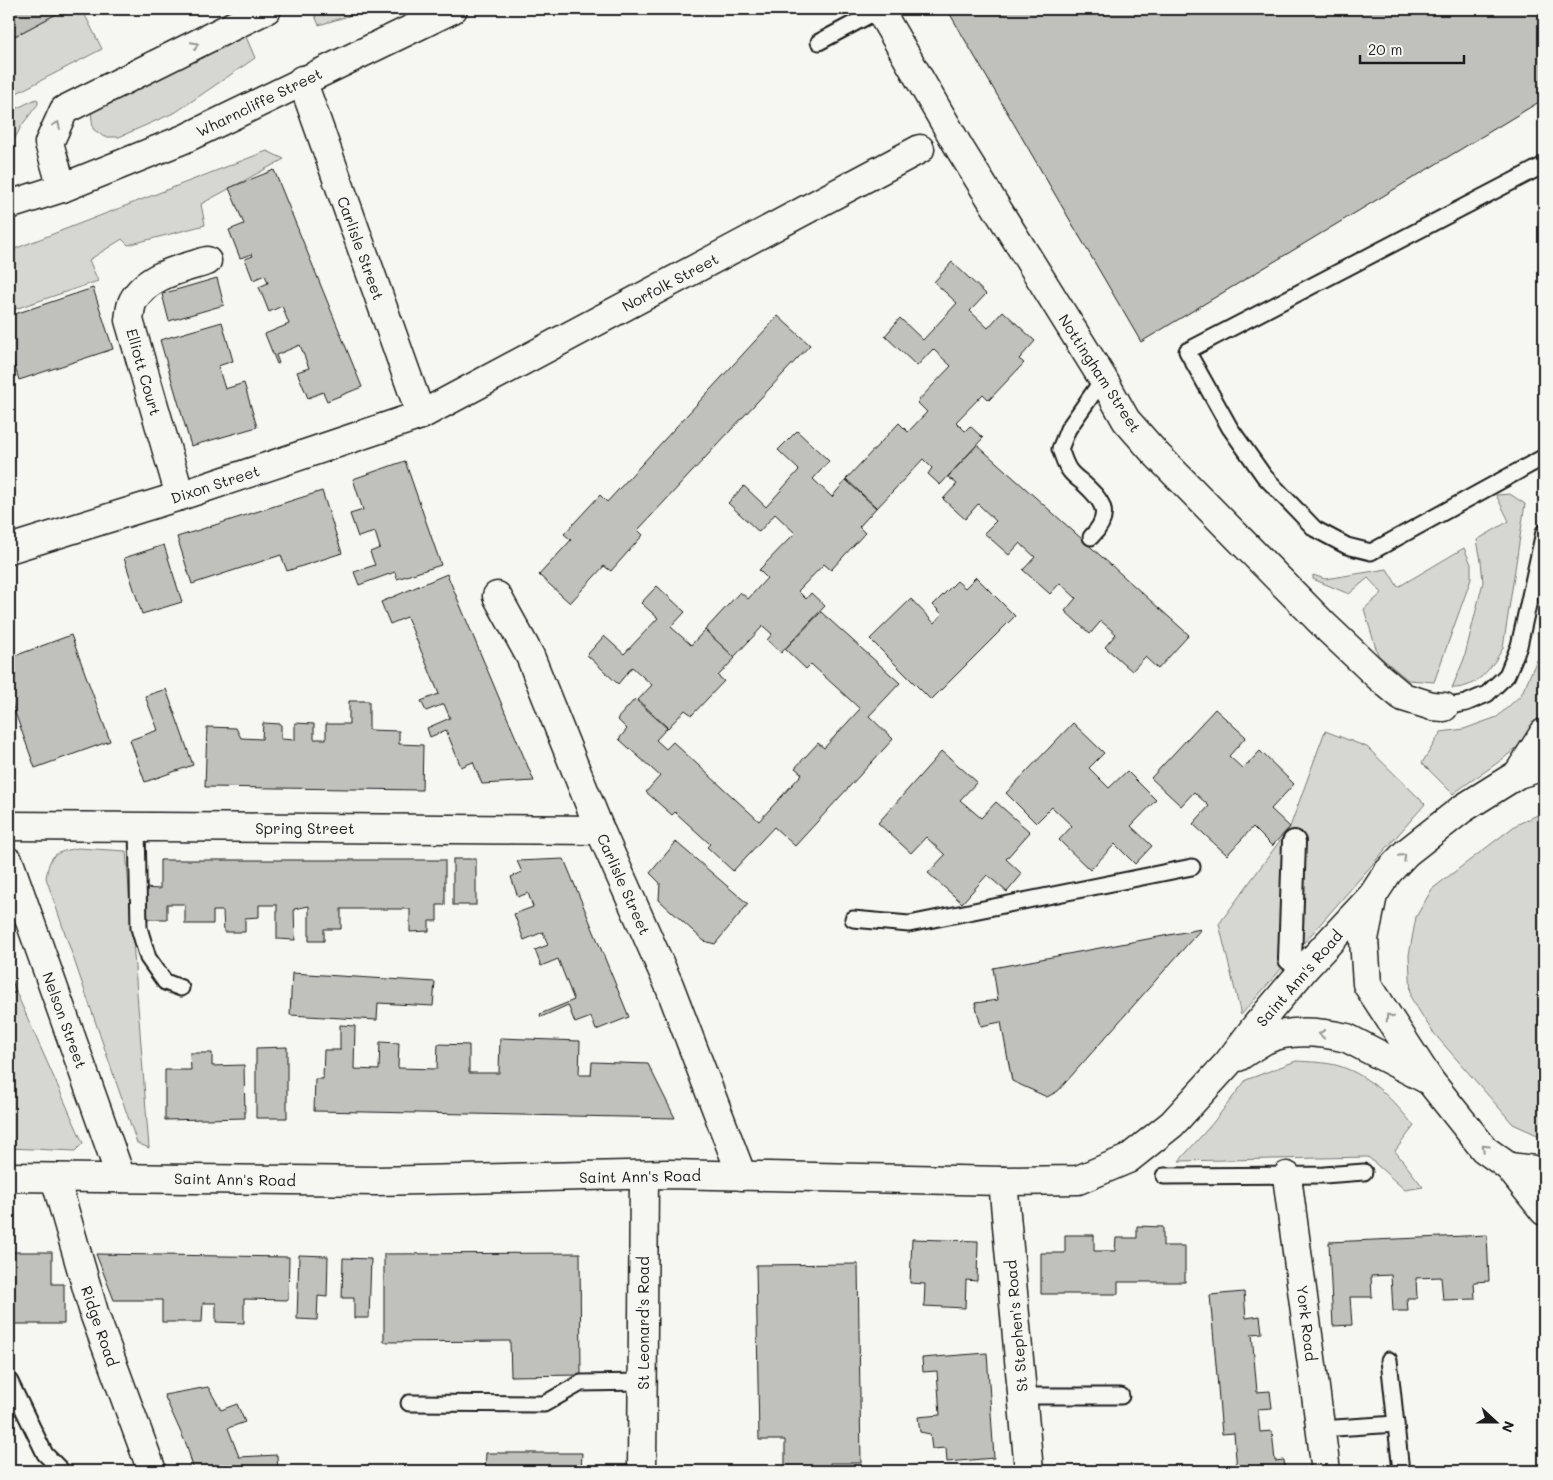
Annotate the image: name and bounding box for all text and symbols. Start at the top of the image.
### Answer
scale bar [1360,32,1464,64]
text: 20 m [1368,39,1402,59]
one-way arrow [190,41,199,51]
street label: Wharncliffe Street [193,63,325,141]
one-way arrow [51,121,62,130]
street label: Carlisle Street [333,193,389,303]
street label: Norfolk Street [618,248,722,316]
street label: Nottingham Street [1054,310,1146,436]
street label: Elliott Court [122,326,166,418]
street label: Dixon Street [168,460,262,508]
street label: Spring Street [255,818,355,838]
street label: Carlisle Street [593,830,655,938]
one-way arrow [1397,854,1406,863]
street label: Saint Ann's Road [1251,925,1347,1031]
street label: Nelson Street [38,969,92,1071]
one-way arrow [1386,1014,1395,1023]
one-way arrow [1318,1028,1326,1039]
one-way arrow [1481,1145,1490,1154]
street label: Saint Ann's Road [579,1165,701,1187]
street label: Saint Ann's Road [174,1168,296,1190]
street label: St Leonard's Road [633,1256,653,1390]
street label: St Stephen's Road [1000,1259,1032,1393]
street label: Ridge Road [77,1283,123,1369]
street label: York Road [1292,1284,1322,1362]
north arrow [1470,1398,1520,1448]
text: N [1498,1418,1519,1435]

